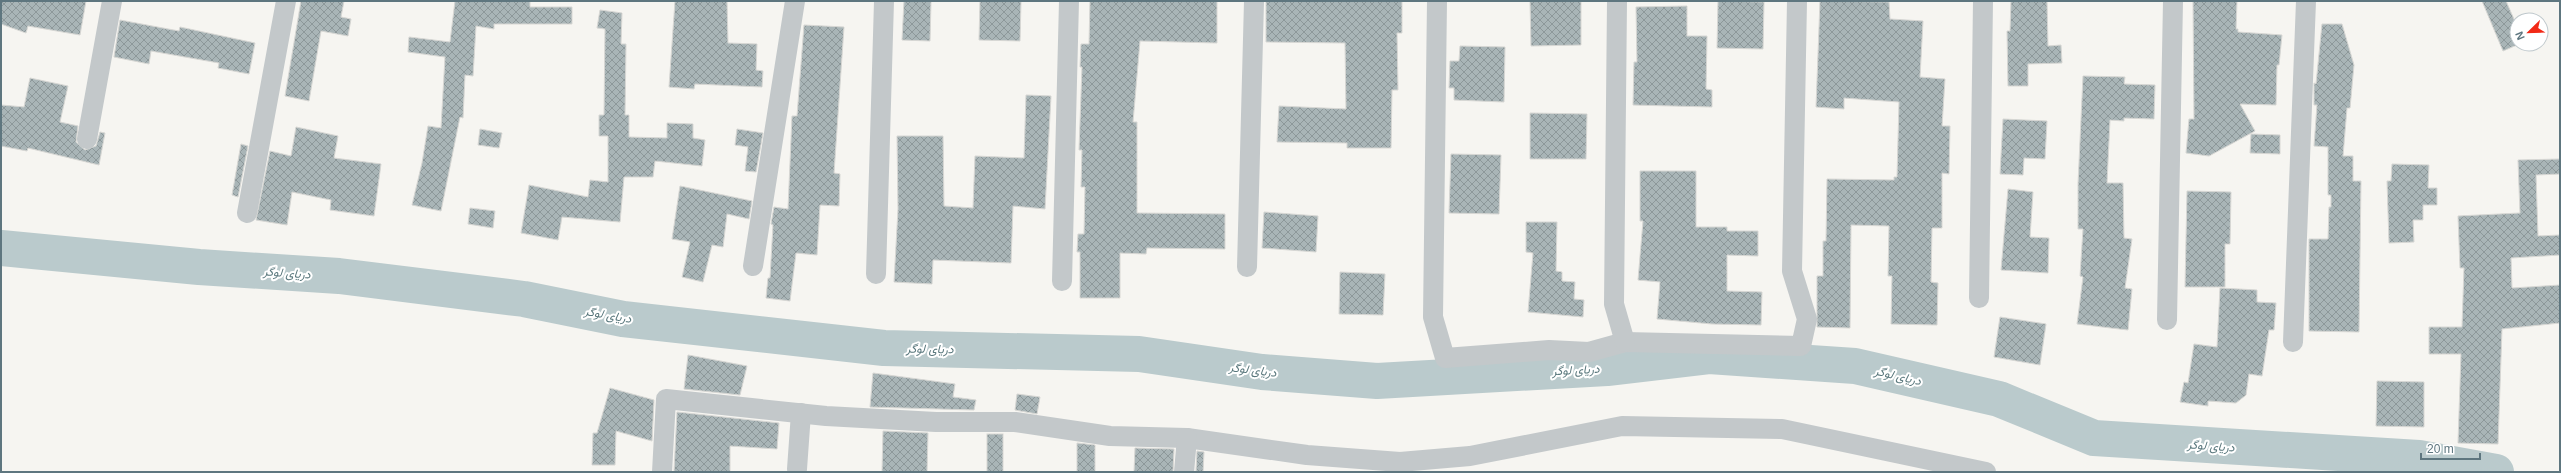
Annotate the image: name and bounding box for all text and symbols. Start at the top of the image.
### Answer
north arrow [2509,12,2549,52]
text: N [2513,30,2527,42]
water label: دریای لوگر [262,264,311,283]
water label: دریای لوگر [582,304,633,327]
water label: دریای لوگر [905,342,954,357]
water label: دریای لوگر [1228,360,1278,381]
water label: دریای لوگر [1551,362,1600,379]
water label: دریای لوگر [1872,364,1923,389]
scale bar [2421,435,2480,461]
water label: دریای لوگر [2186,437,2235,456]
text: 20 m [2427,442,2454,456]

